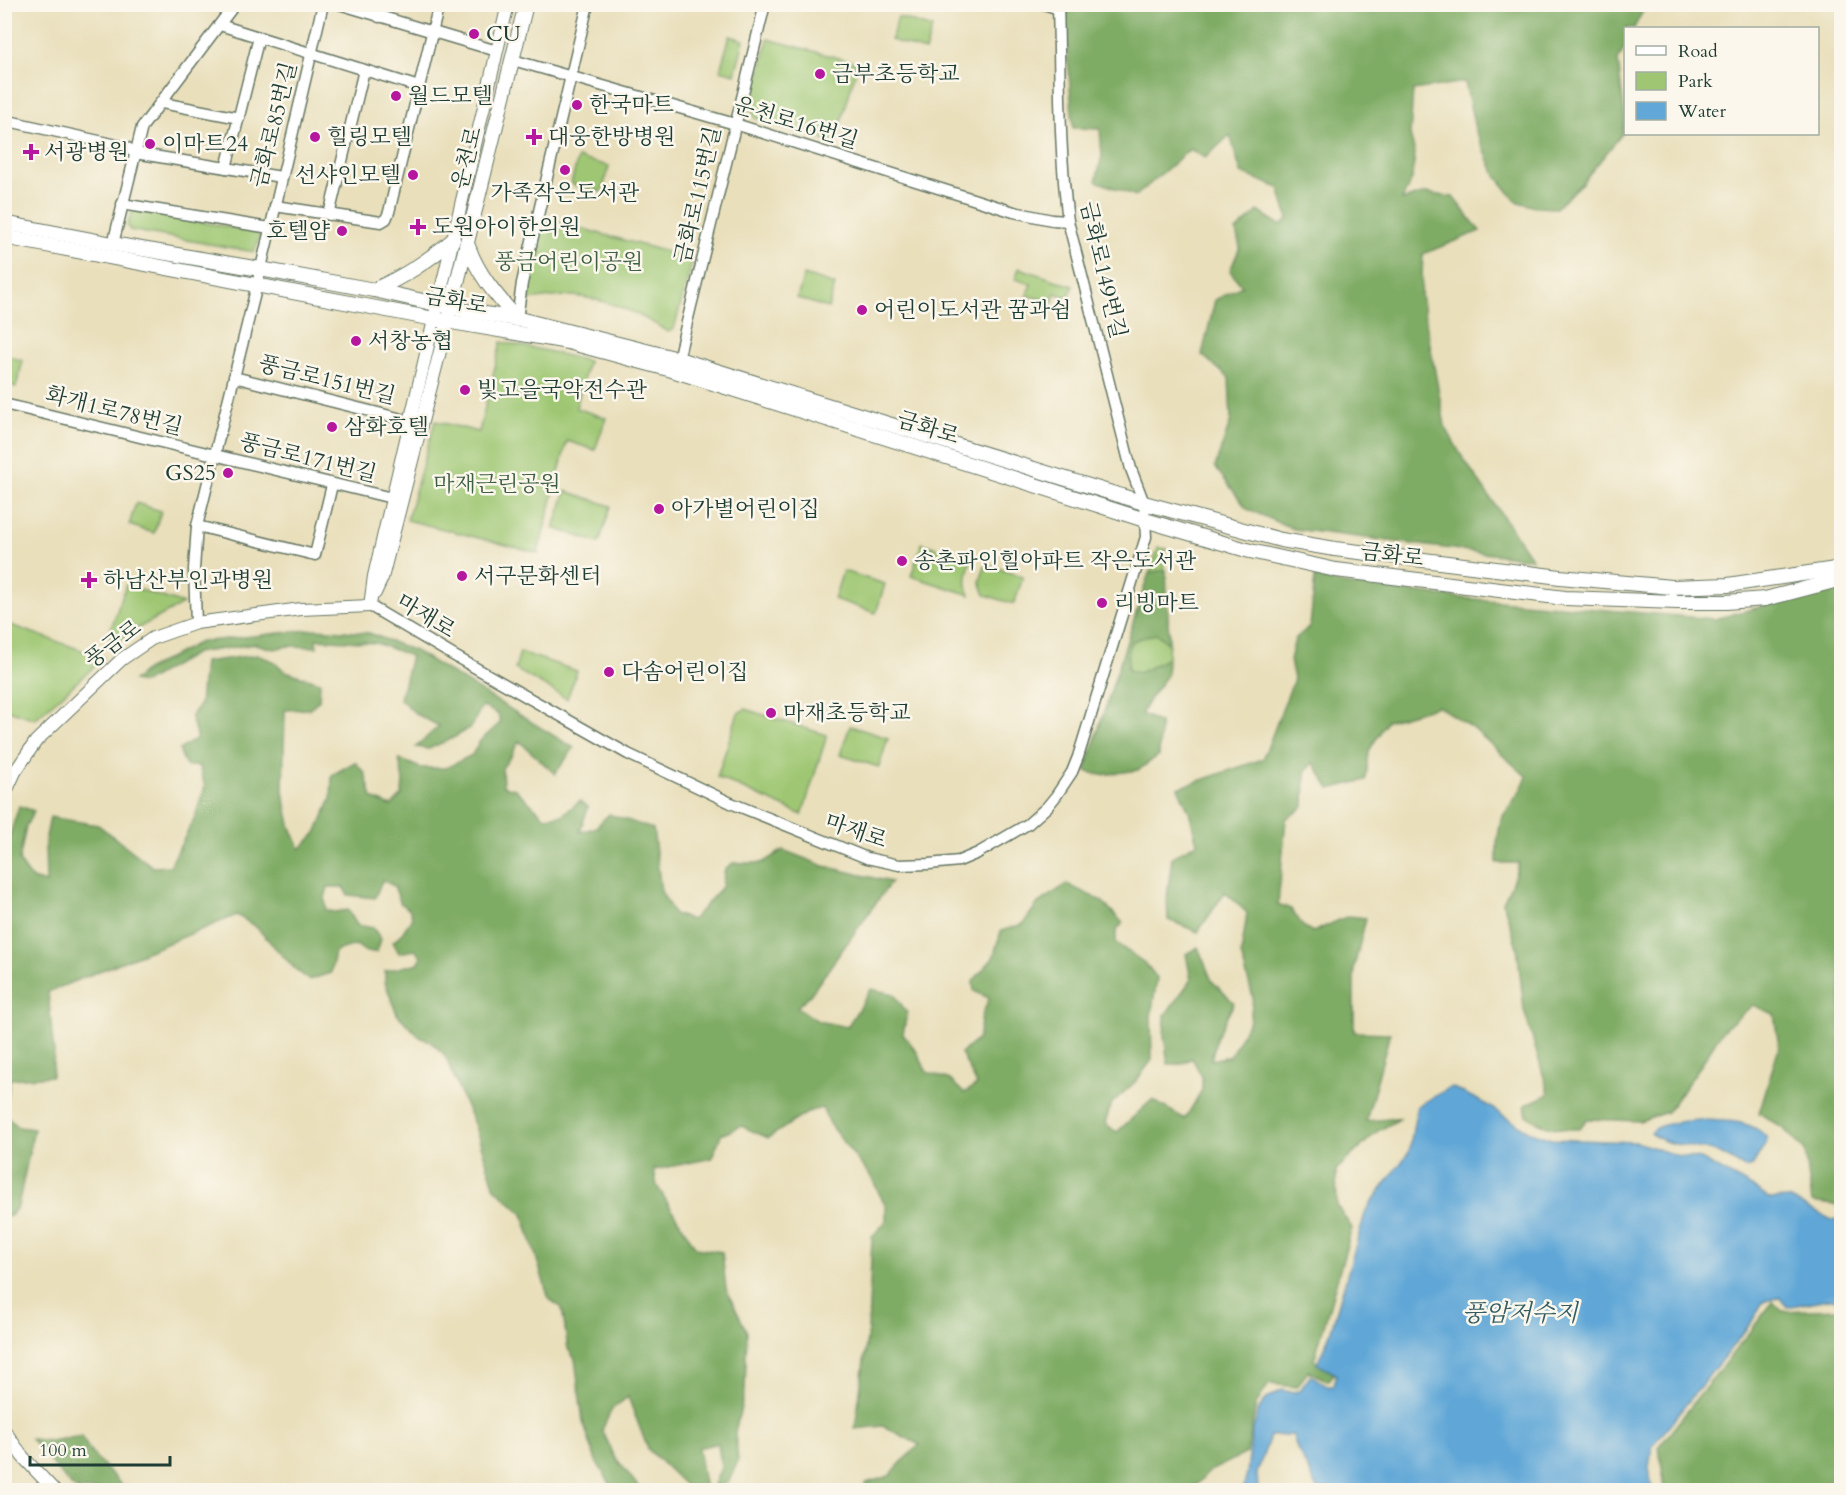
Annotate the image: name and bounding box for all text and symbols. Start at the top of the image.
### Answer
place label: CU [486,19,521,49]
marker: CU [467,27,481,41]
legend [1624,27,1819,135]
text: Road [1678,39,1718,64]
street label: 금화로85번길 [244,59,304,191]
place label: 금부초등학교 [832,59,960,89]
marker: 금부초등학교 [813,67,827,81]
text: Park [1678,69,1713,94]
place label: 월드모텔 [408,81,493,111]
marker: 월드모텔 [389,89,403,103]
place label: 한국마트 [589,90,674,120]
street label: 운천로16번길 [730,90,862,156]
marker: 한국마트 [570,98,584,112]
text: Water [1677,99,1727,124]
place label: 힐링모텔 [327,122,412,152]
place label: 대웅한방병원 [548,122,676,152]
street label: 운천로 [445,123,489,193]
street label: 금화로115번길 [668,123,728,267]
marker: 대웅한방병원 [525,128,543,146]
place label: 이마트24 [162,129,248,159]
marker: 힐링모텔 [308,130,322,144]
place label: 서광병원 [44,137,129,167]
marker: 이마트24 [143,137,157,151]
marker: 서광병원 [22,143,40,161]
place label: 선샤인모텔 [295,160,401,190]
marker: 가족작은도서관 [558,163,572,177]
marker: 선샤인모텔 [406,168,420,182]
place label: 가족작은도서관 [491,178,640,208]
street label: 금화로149번길 [1073,198,1133,342]
place label: 도원아이한의원 [432,212,581,242]
place label: 호텔얌 [266,216,331,246]
marker: 도원아이한의원 [409,218,427,236]
marker: 호텔얌 [335,224,349,238]
park label: 풍금어린이공원 [495,247,643,277]
street label: 금화로 [422,281,490,321]
place label: 어린이도서관 꿈과쉼 [874,295,1071,325]
marker: 어린이도서관 꿈과쉼 [855,303,869,317]
place label: 서창농협 [368,326,453,356]
marker: 서창농협 [349,334,363,348]
street label: 풍금로151번길 [255,349,399,411]
place label: 빛고을국악전수관 [477,375,648,405]
street label: 화개1로78번길 [42,380,186,442]
marker: 빛고을국악전수관 [458,383,472,397]
street label: 금화로 [893,404,963,452]
place label: 삼화호텔 [344,412,429,442]
marker: 삼화호텔 [325,420,339,434]
street label: 풍금로171번길 [236,427,380,489]
place label: GS25 [165,458,216,488]
marker: GS25 [221,466,235,480]
park label: 마재근린공원 [433,469,561,499]
place label: 아가별어린이집 [671,494,820,524]
marker: 아가별어린이집 [652,502,666,516]
street label: 금화로 [1359,536,1425,574]
place label: 송촌파인힐아파트 작은도서관 [914,546,1197,576]
marker: 송촌파인힐아파트 작은도서관 [895,554,909,568]
place label: 서구문화센터 [474,561,602,591]
place label: 하남산부인과병원 [103,565,273,595]
marker: 서구문화센터 [455,569,469,583]
marker: 하남산부인과병원 [80,571,98,589]
street label: 마재로 [391,587,461,645]
place label: 리빙마트 [1114,588,1199,618]
marker: 리빙마트 [1095,596,1109,610]
street label: 풍금로 [79,613,147,675]
place label: 다솜어린이집 [621,657,749,687]
marker: 다솜어린이집 [602,665,616,679]
place label: 마재초등학교 [783,698,911,728]
marker: 마재초등학교 [764,706,778,720]
street label: 마재로 [821,806,891,856]
water label: 풍암저수지 [1462,1297,1580,1330]
scale bar [30,1429,170,1467]
text: 100 m [39,1438,87,1463]

